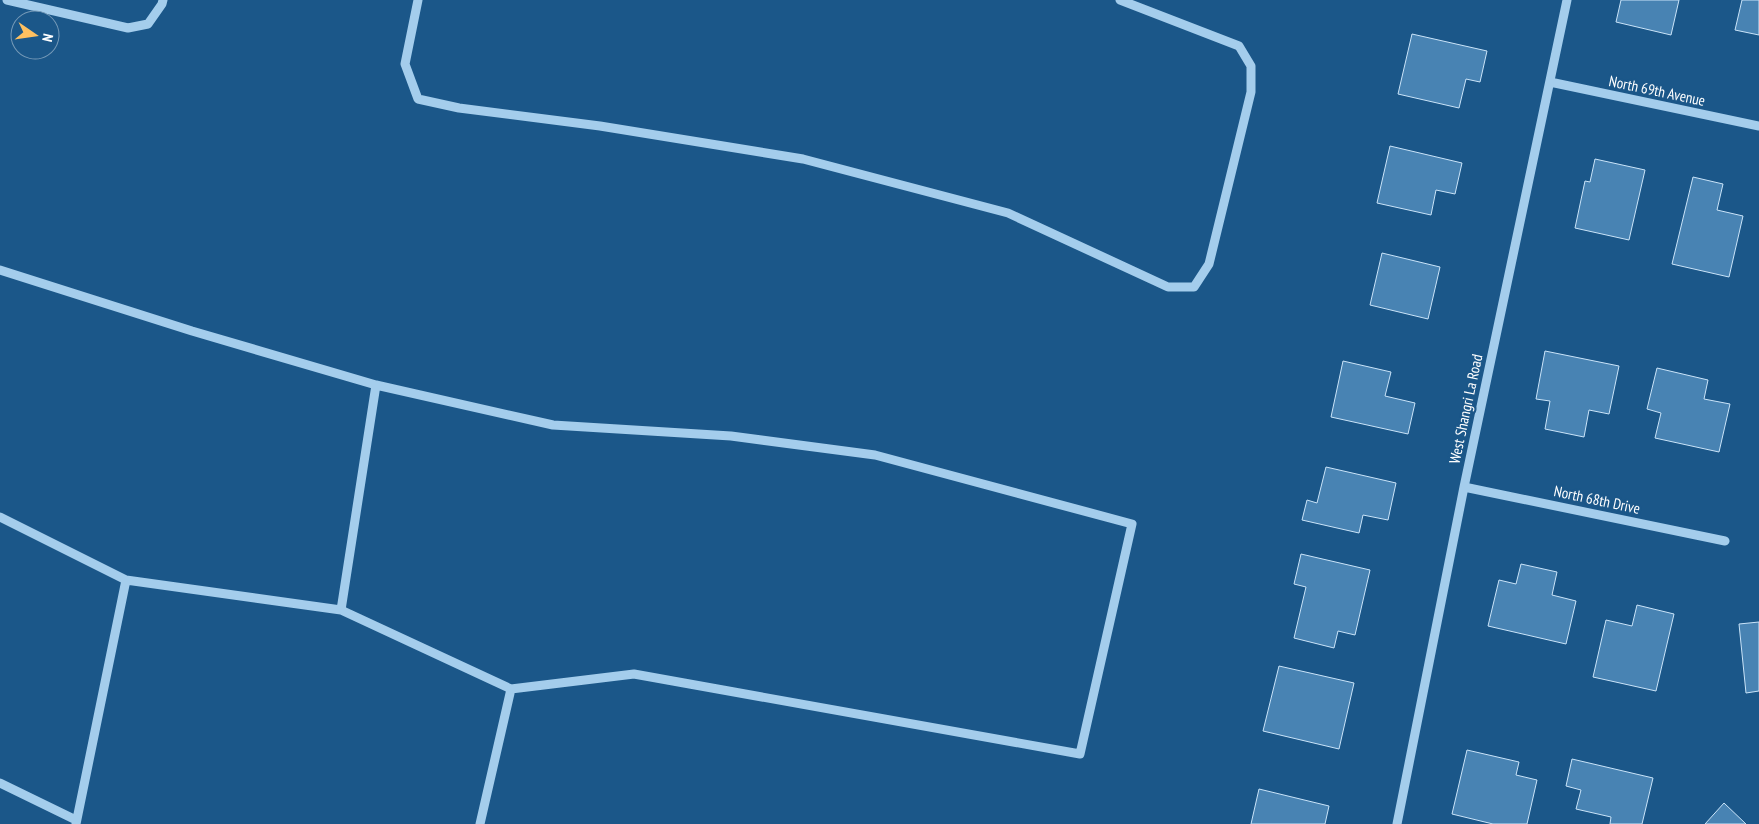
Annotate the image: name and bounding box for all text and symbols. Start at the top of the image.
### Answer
north arrow [10,10,60,60]
text: N [38,32,57,44]
street label: North 69th Avenue [1607,71,1707,110]
street label: West Shangri La Road [1445,352,1486,465]
street label: North 68th Drive [1552,481,1642,518]

